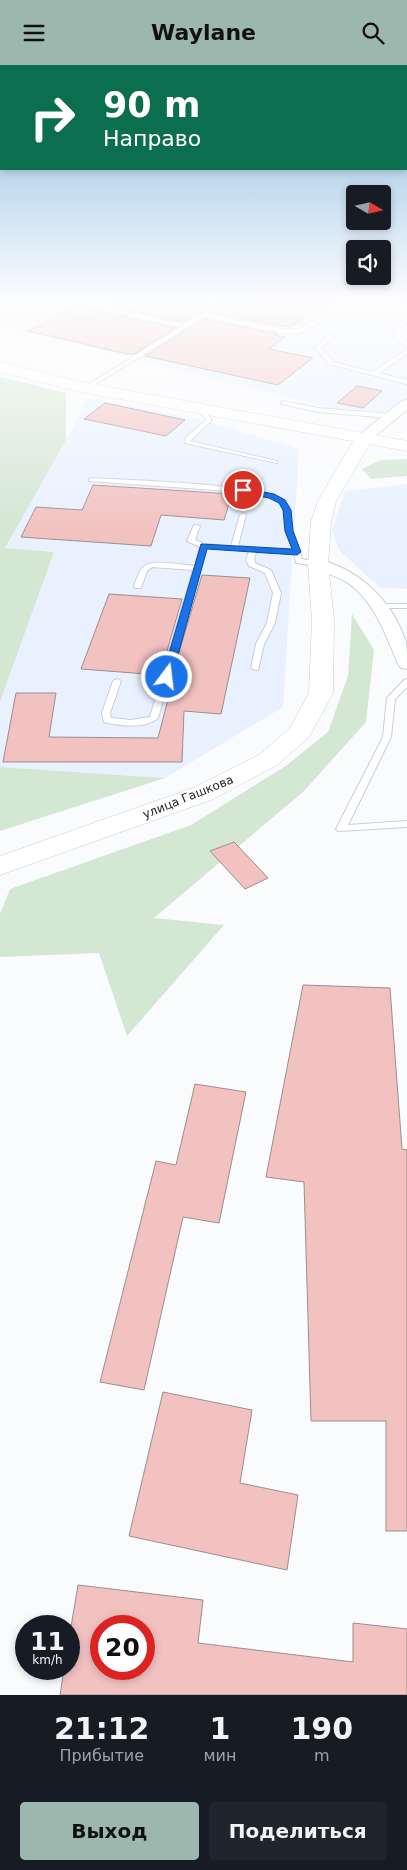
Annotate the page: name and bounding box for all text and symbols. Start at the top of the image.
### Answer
icon: menu [20,19,48,47]
icon: search [359,19,387,47]
text: Waylane [151,20,256,45]
icon: right [20,85,85,150]
text: 90 m [103,85,200,125]
text: Направо [103,126,201,151]
north arrow [346,185,391,230]
map controls [346,185,391,285]
button: sound [346,240,391,285]
pin [222,469,264,511]
icon: arrive [229,476,257,504]
position arrow [140,650,192,702]
street label: улица Гашкова [141,772,235,822]
speed limit sign: 20 [90,1615,155,1680]
text: 11 [30,1627,65,1656]
text: km/h [32,1653,63,1667]
text: 21:12 [54,1711,149,1746]
text: 1 [210,1711,230,1746]
text: 190 [290,1711,353,1746]
text: Прибытие [59,1746,144,1765]
text: мин [203,1746,236,1765]
text: m [314,1746,330,1765]
button: Выход [20,1802,199,1860]
button: Поделиться [209,1802,387,1860]

